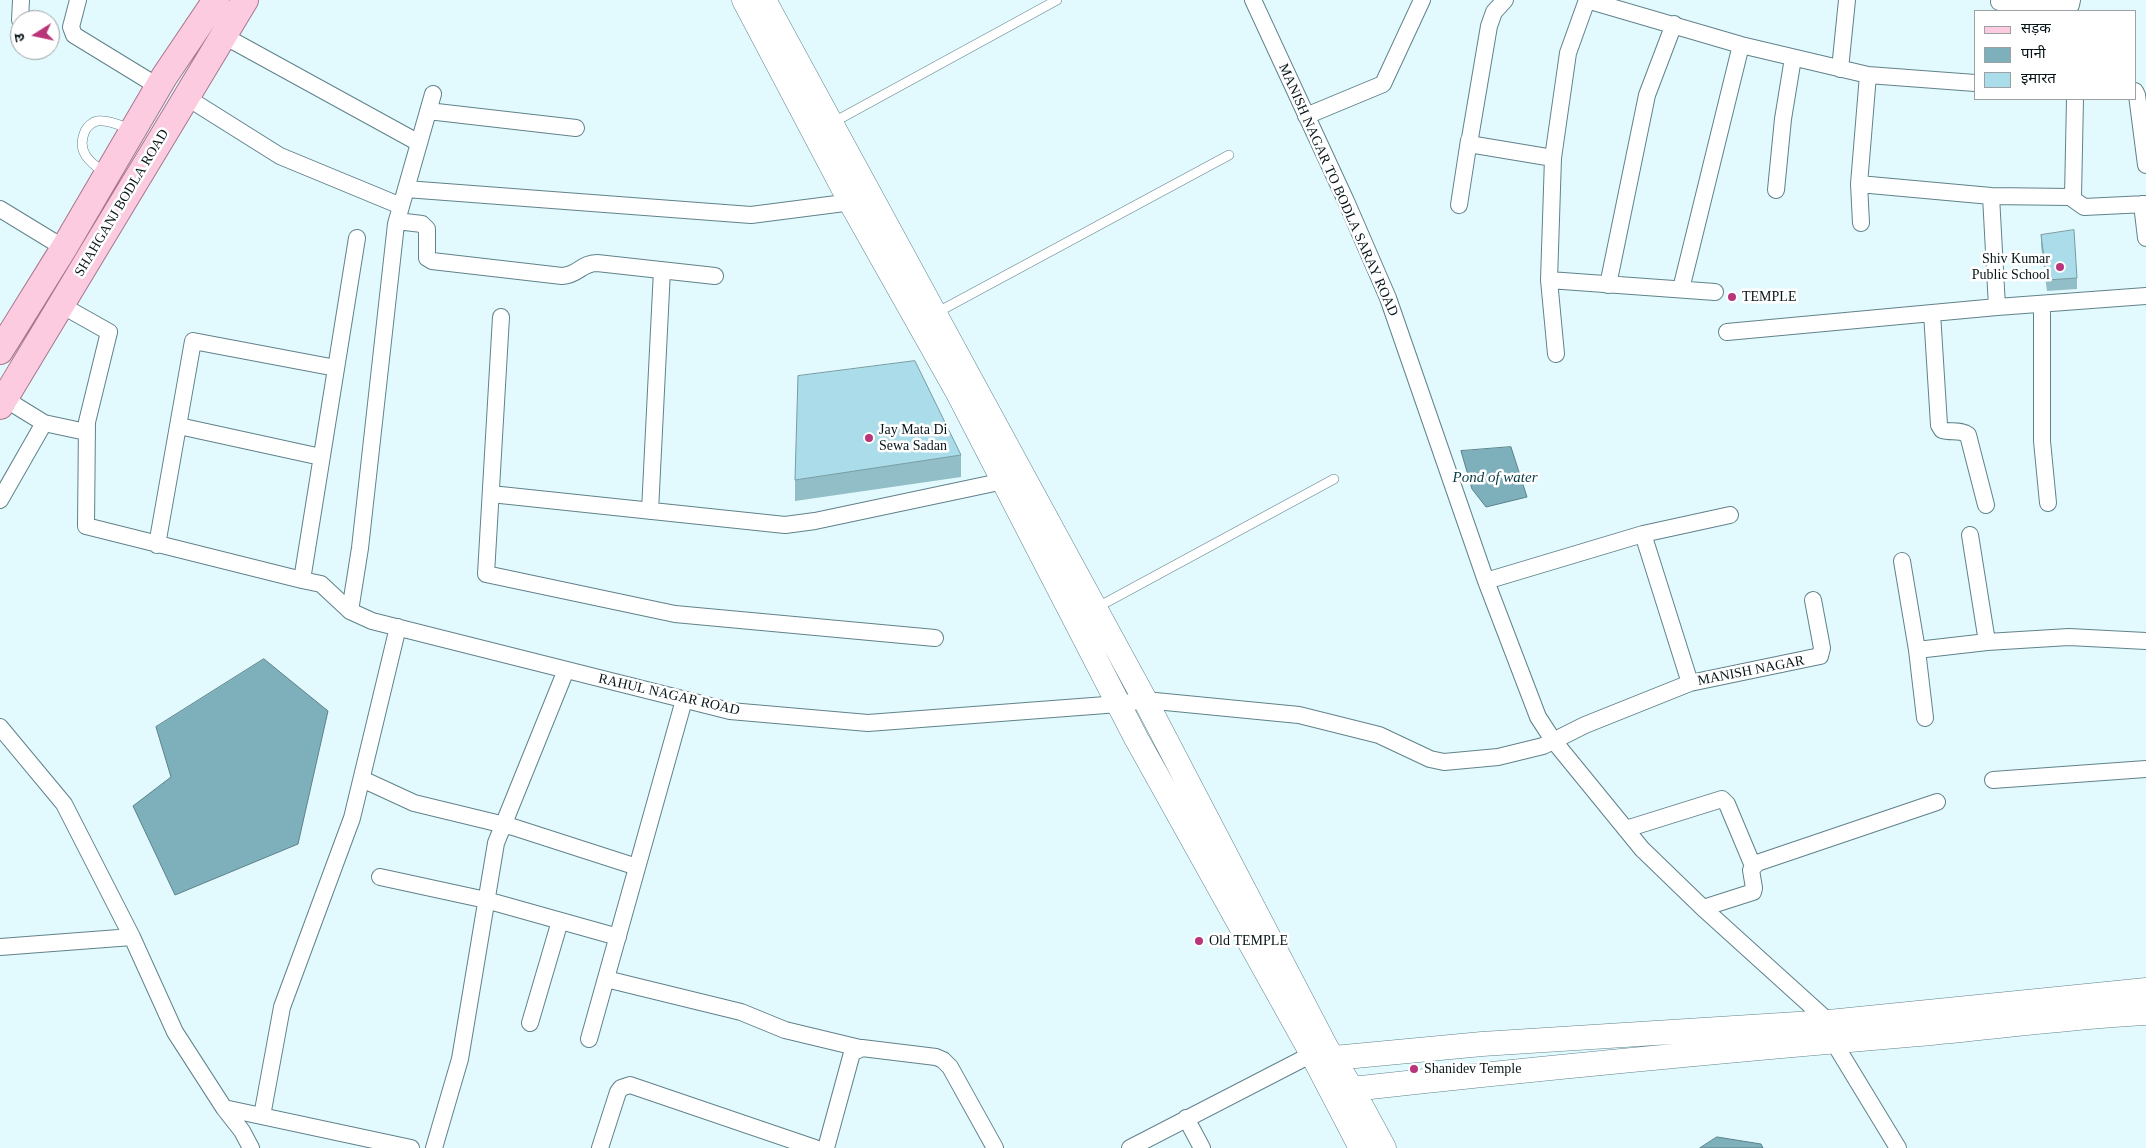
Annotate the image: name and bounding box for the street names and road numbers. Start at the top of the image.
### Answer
street label: MANISH NAGAR TO BODLA SARAY ROAD [1276,65,1400,315]
street label: SHAHGANJ BODLA ROAD [73,129,171,277]
street label: MANISH NAGAR [1697,653,1805,689]
street label: RAHUL NAGAR ROAD [600,671,738,719]

